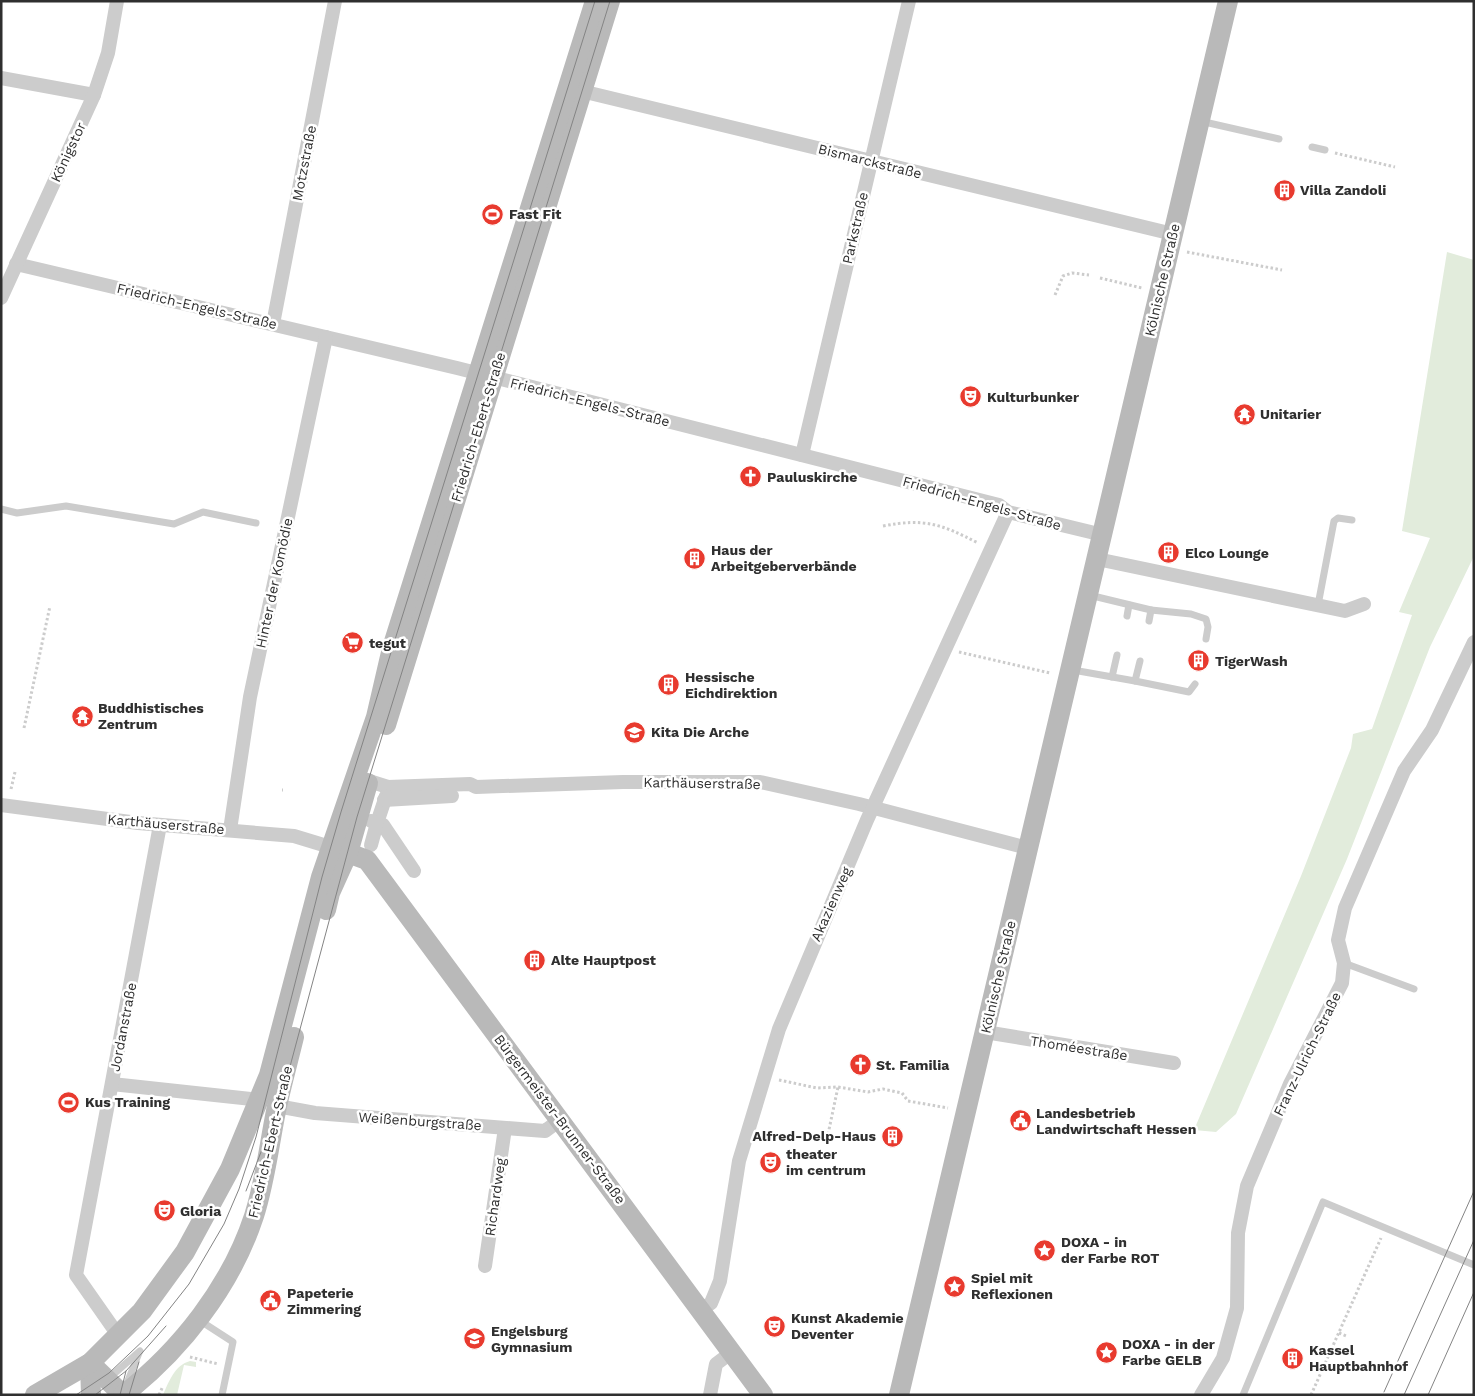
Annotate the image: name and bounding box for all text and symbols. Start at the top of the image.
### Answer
street label: Königstor [47,119,89,184]
street label: Motzstraße [289,124,319,202]
street label: Bismarckstraße [817,140,923,182]
building icon: Villa Zandoli [1272,178,1296,202]
place label: Villa Zandoli [1300,182,1386,198]
street label: Parkstraße [839,190,871,266]
sports icon: Fast Fit [481,202,505,226]
place label: Fast Fit [509,206,561,222]
street label: Kölnische Straße [1141,222,1183,338]
street label: Friedrich-Engels-Straße [115,280,279,332]
street label: Friedrich-Ebert-Straße [448,350,508,504]
street label: Friedrich-Engels-Straße [509,374,671,430]
theatre icon: Kulturbunker [959,385,983,409]
place label: Kulturbunker [987,389,1079,405]
temple icon: Unitarier [1232,402,1256,426]
place label: Unitarier [1260,406,1321,422]
church icon: Pauluskirche [739,465,763,489]
place label: Pauluskirche [767,469,857,485]
street label: Friedrich-Engels-Straße [901,473,1063,533]
street label: Hinter der Komödie [252,516,296,650]
building icon: Elco Lounge [1157,541,1181,565]
place label: Haus der Arbeitgeberverbände [711,542,857,574]
place label: Elco Lounge [1185,545,1269,561]
building icon: Haus der Arbeitgeberverbände [683,546,707,570]
supermarket icon: tegut [341,631,365,655]
place label: tegut [369,635,406,651]
building icon: TigerWash [1187,649,1211,673]
place label: TigerWash [1215,653,1288,669]
place label: Hessische Eichdirektion [685,669,777,701]
building icon: Hessische Eichdirektion [657,673,681,697]
place label: Buddhistisches Zentrum [98,700,204,732]
temple icon: Buddhistisches Zentrum [70,704,94,728]
school or university icon: Kita Die Arche [623,720,647,744]
place label: Kita Die Arche [651,724,749,740]
street label: Karthäuserstraße [643,774,761,792]
street label: Karthäuserstraße [107,811,225,837]
street label: Akazienweg [807,864,855,944]
street label: Kölnische Straße [977,919,1019,1035]
building icon: Alte Hauptpost [523,948,547,972]
place label: Alte Hauptpost [551,952,656,968]
street label: Jordanstraße [107,981,139,1073]
street label: Franz-Ulrich-Straße [1270,989,1344,1119]
street label: Bürgermeister-Brunner-Straße [491,1031,629,1207]
street label: Thoméestraße [1029,1032,1129,1064]
church icon: St. Familia [848,1053,872,1077]
place label: St. Familia [876,1057,950,1073]
street label: Friedrich-Ebert-Straße [245,1064,295,1220]
sports icon: Kus Training [57,1090,81,1114]
place label: Kus Training [85,1094,170,1110]
place label: Landesbetrieb Landwirtschaft Hessen [1036,1105,1196,1137]
street label: Weißenburgstraße [358,1109,482,1133]
public building icon: Landesbetrieb Landwirtschaft Hessen [1008,1109,1032,1133]
building icon: Alfred-Delp-Haus [880,1124,904,1148]
place label: Alfred-Delp-Haus [752,1128,877,1144]
place label: theater im centrum [786,1146,866,1178]
theatre icon: theater im centrum [758,1150,782,1174]
street label: Richardweg [482,1156,508,1237]
theatre icon: Gloria [152,1199,176,1223]
place label: Gloria [180,1203,222,1219]
place label: DOXA - in der Farbe ROT [1061,1234,1159,1266]
place icon: DOXA - in der Farbe ROT [1033,1238,1057,1262]
place label: Spiel mit Reflexionen [971,1270,1053,1302]
place icon: Spiel mit Reflexionen [943,1274,967,1298]
place label: Papeterie Zimmering [287,1285,361,1317]
public building icon: Papeterie Zimmering [259,1289,283,1313]
place label: Kunst Akademie Deventer [791,1310,904,1342]
theatre icon: Kunst Akademie Deventer [763,1314,787,1338]
place label: Engelsburg Gymnasium [491,1323,572,1355]
school or university icon: Engelsburg Gymnasium [463,1327,487,1351]
place label: DOXA - in der Farbe GELB [1122,1336,1215,1368]
place icon: DOXA - in der Farbe GELB [1094,1340,1118,1364]
place label: Kassel Hauptbahnhof [1309,1342,1408,1374]
building icon: Kassel Hauptbahnhof [1281,1346,1305,1370]

